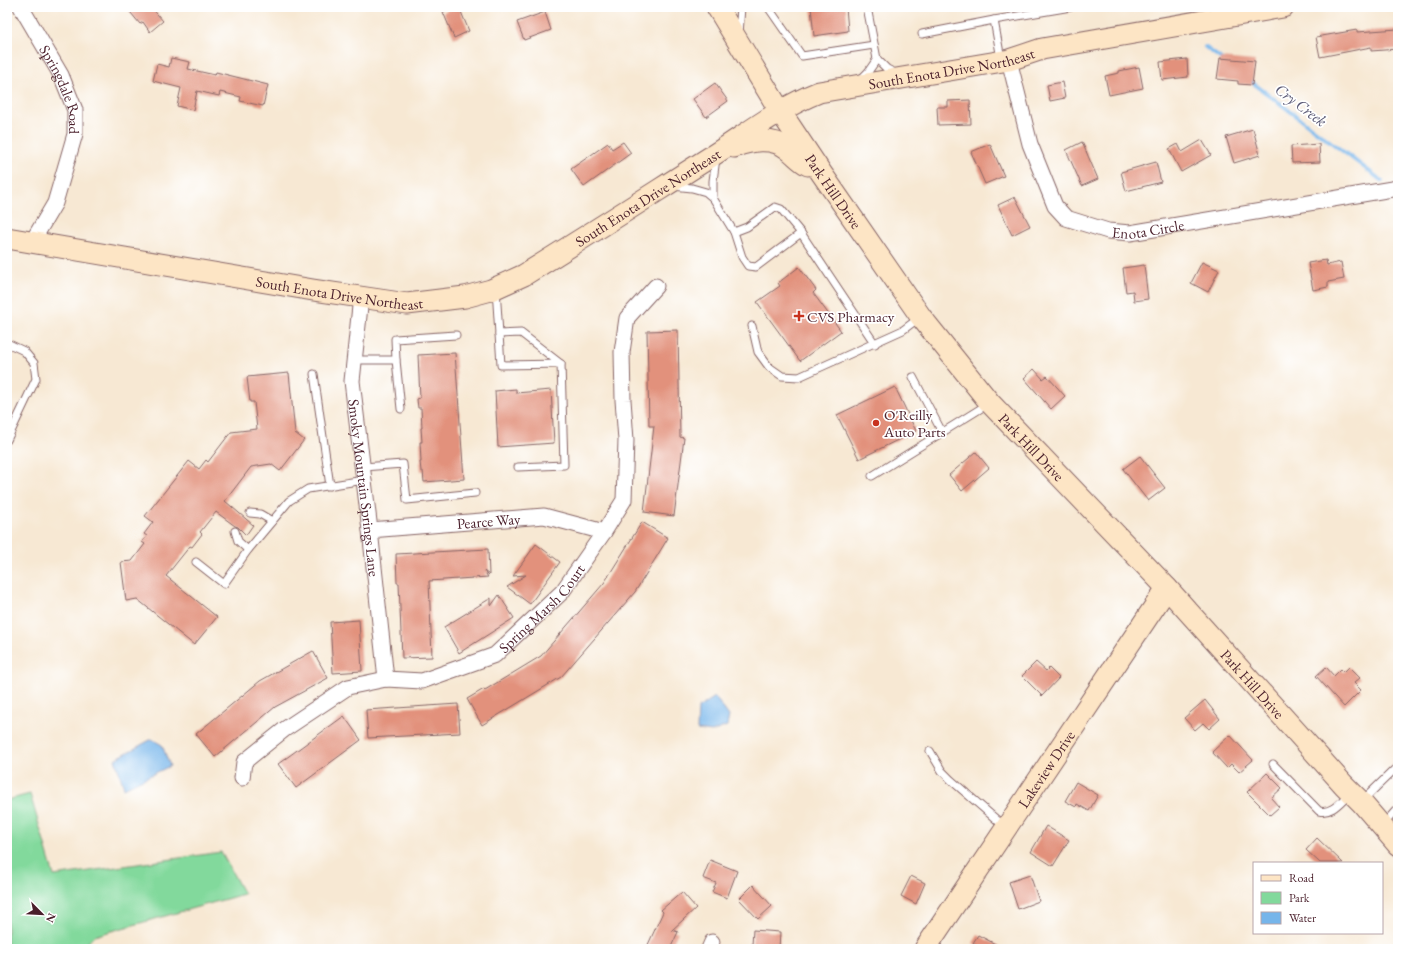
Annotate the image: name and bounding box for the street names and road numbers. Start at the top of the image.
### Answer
street label: Springdale Road [36,41,85,135]
street label: South Enota Drive Northeast [867,43,1037,93]
street label: South Enota Drive Northeast [571,144,724,250]
street label: Park Hill Drive [802,150,866,232]
street label: Enota Circle [1111,215,1185,243]
street label: South Enota Drive Northeast [254,271,424,313]
street label: Smoky Mountain Springs Lane [345,398,384,578]
street label: Park Hill Drive [995,409,1069,485]
street label: Pearce Way [456,508,522,532]
street label: Spring Marsh Court [494,560,589,657]
street label: Park Hill Drive [1217,645,1289,722]
street label: Lakeview Drive [1013,726,1079,811]

